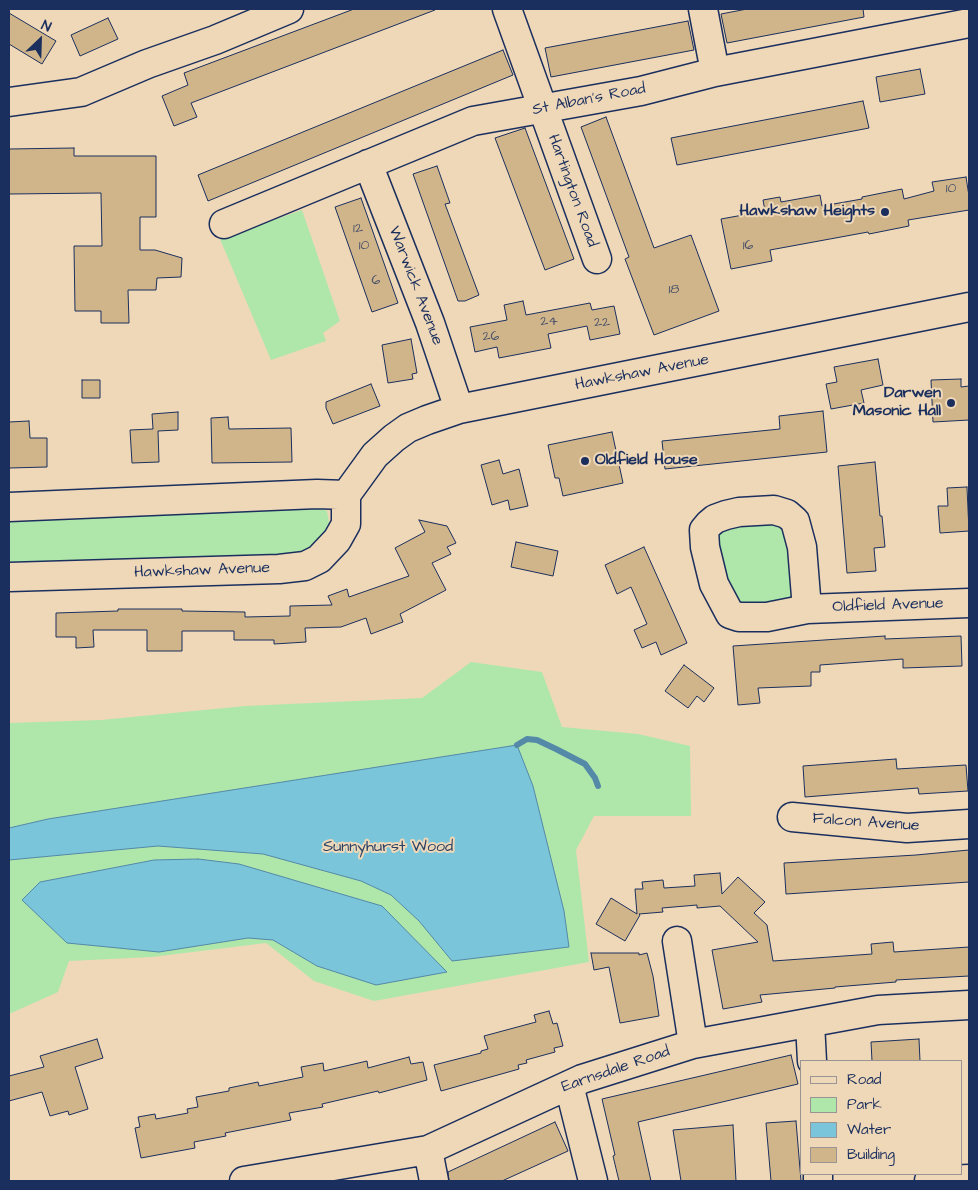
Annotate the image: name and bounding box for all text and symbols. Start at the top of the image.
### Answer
north arrow [15,15,65,65]
text: N [38,15,54,37]
street label: St Alban's Road [531,80,647,120]
street label: Hartington Road [543,132,601,250]
house number: 10 [946,181,956,197]
place label: Hawkshaw Heights [740,202,875,222]
marker: Hawkshaw Heights [879,206,891,218]
house number: 12 [353,221,363,237]
street label: Warwick Avenue [384,224,446,348]
house number: 10 [359,238,369,254]
house number: 16 [743,238,753,254]
house number: 6 [372,273,380,289]
house number: 18 [669,282,679,298]
house number: 24 [540,314,558,330]
house number: 22 [594,315,610,331]
house number: 26 [483,329,499,345]
street label: Hawkshaw Avenue [573,351,711,395]
place label: Darwen Masonic Hall [853,384,941,422]
marker: Darwen Masonic Hall [945,397,957,409]
place label: Oldfield House [595,451,698,471]
marker: Oldfield House [579,455,591,467]
street label: Hawkshaw Avenue [134,559,270,583]
street label: Oldfield Avenue [832,594,944,618]
street label: Falcon Avenue [812,810,920,836]
park label: Sunnyhurst Wood [323,838,453,858]
street label: Earnsdale Road [559,1043,673,1097]
legend [800,1060,963,1175]
text: Road [847,1069,881,1090]
text: Park [847,1094,882,1115]
text: Water [847,1119,891,1140]
text: Building [847,1144,895,1165]

